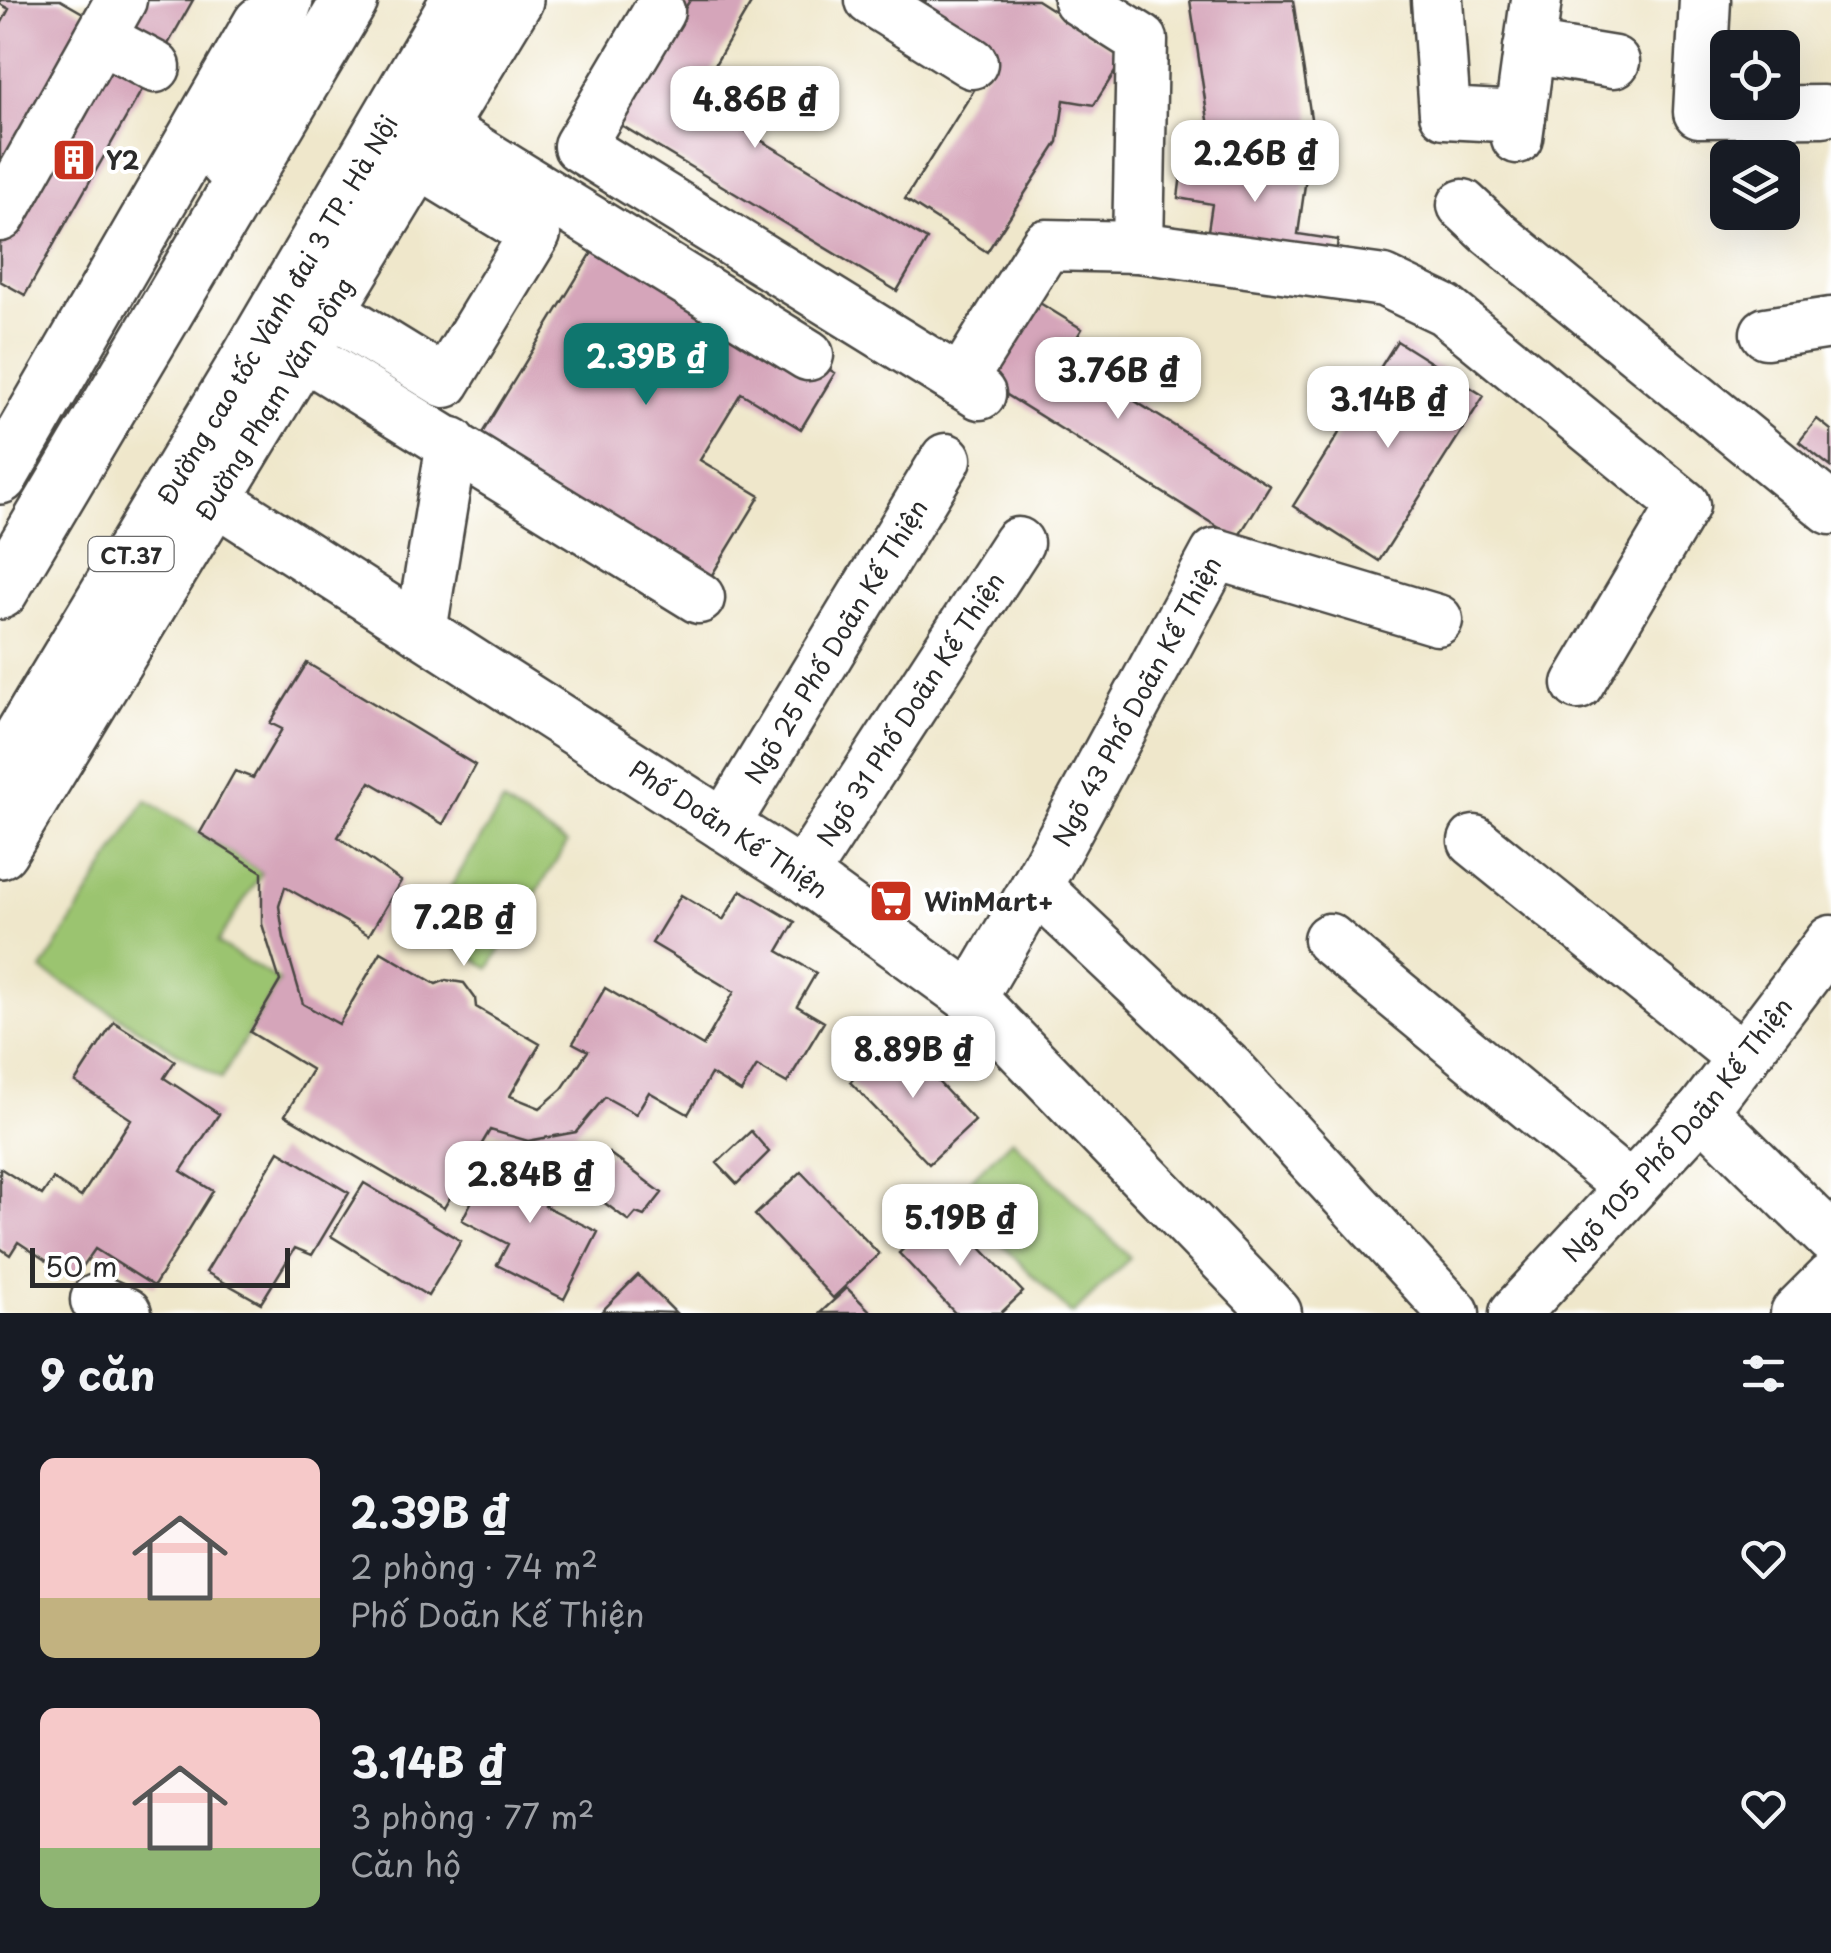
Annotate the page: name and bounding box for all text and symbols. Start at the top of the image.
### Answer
map controls [1710,30,1800,230]
button: locate [1710,30,1800,120]
pin: 4.86B ₫ [663,66,847,151]
text: 4.86B ₫ [692,74,818,122]
street label: Đường cao tốc Vành đai 3 TP. Hà Nội [147,107,407,512]
pin: 2.26B ₫ [1163,120,1347,205]
text: 2.26B ₫ [1193,128,1317,176]
building icon: Y2 [51,137,97,183]
button: layers [1710,140,1800,230]
place label: Y2 [106,141,139,179]
street label: Đường Phạm Văn Đồng [185,269,362,528]
pin: 2.39B ₫ [554,323,738,408]
text: 2.39B ₫ [586,331,706,379]
pin: 3.76B ₫ [1026,337,1210,422]
text: 3.76B ₫ [1057,345,1179,393]
pin: 3.14B ₫ [1296,366,1480,451]
text: 3.14B ₫ [1329,374,1447,422]
street label: Ngõ 25 Phố Doãn Kế Thiện [735,492,936,791]
road number: CT.37 [88,537,174,571]
street label: Ngõ 43 Phố Doãn Kế Thiện [1043,549,1230,853]
street label: Ngõ 31 Phố Doãn Kế Thiện [807,564,1013,854]
street label: Phố Doãn Kế Thiện [622,750,836,907]
supermarket icon: WinMart+ [868,878,914,924]
place label: WinMart+ [924,882,1054,920]
pin: 7.2B ₫ [383,884,545,969]
text: 7.2B ₫ [413,892,515,940]
street label: Ngõ 105 Phố Doãn Kế Thiện [1553,989,1801,1270]
pin: 8.89B ₫ [821,1016,1005,1101]
text: 8.89B ₫ [853,1024,973,1072]
pin: 2.84B ₫ [438,1141,622,1226]
text: 2.84B ₫ [467,1149,593,1197]
pin: 5.19B ₫ [868,1184,1052,1269]
text: 5.19B ₫ [904,1192,1016,1240]
scale bar [30,1243,290,1288]
text: 50 m [45,1244,118,1287]
text: 9 căn [40,1342,156,1405]
icon: filters [1736,1346,1791,1401]
text: 2.39B ₫ [350,1479,508,1542]
icon: home [120,1498,240,1618]
icon: heart [1736,1531,1791,1586]
text: 2 phòng · 74 m² [350,1542,598,1590]
text: Phố Doãn Kế Thiện [350,1590,644,1638]
text: 3.14B ₫ [350,1729,505,1792]
icon: home [120,1748,240,1868]
icon: heart [1736,1781,1791,1836]
text: 3 phòng · 77 m² [350,1792,595,1840]
text: Căn hộ [350,1840,461,1888]

